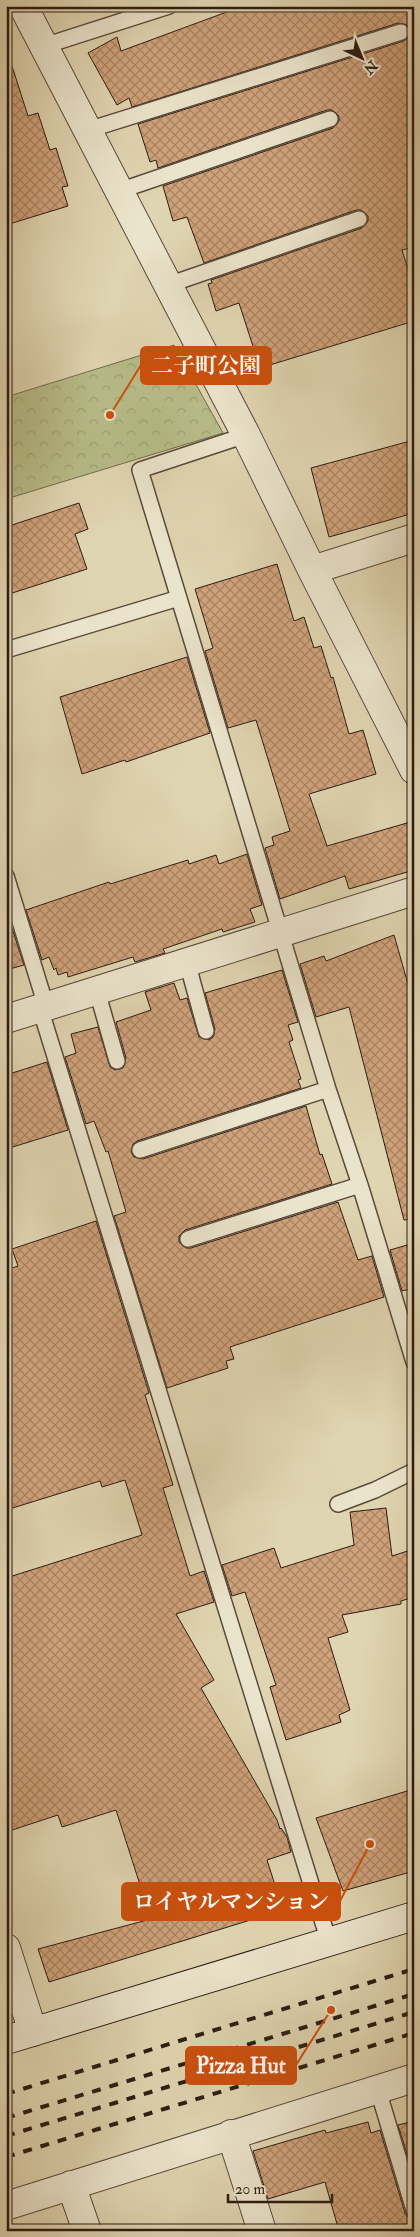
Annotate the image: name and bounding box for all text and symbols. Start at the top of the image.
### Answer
north arrow [338,32,388,82]
text: N [360,56,382,78]
callout: 二子町公園 [141,347,271,384]
text: 二子町公園 [151,352,261,380]
callout: ロイヤルマンション [122,1883,340,1920]
text: ロイヤルマンション [133,1888,329,1916]
callout: Pizza Hut [186,2047,296,2084]
text: Pizza Hut [196,2052,287,2080]
scale bar [228,2172,331,2204]
text: 20 m [235,2180,265,2199]

